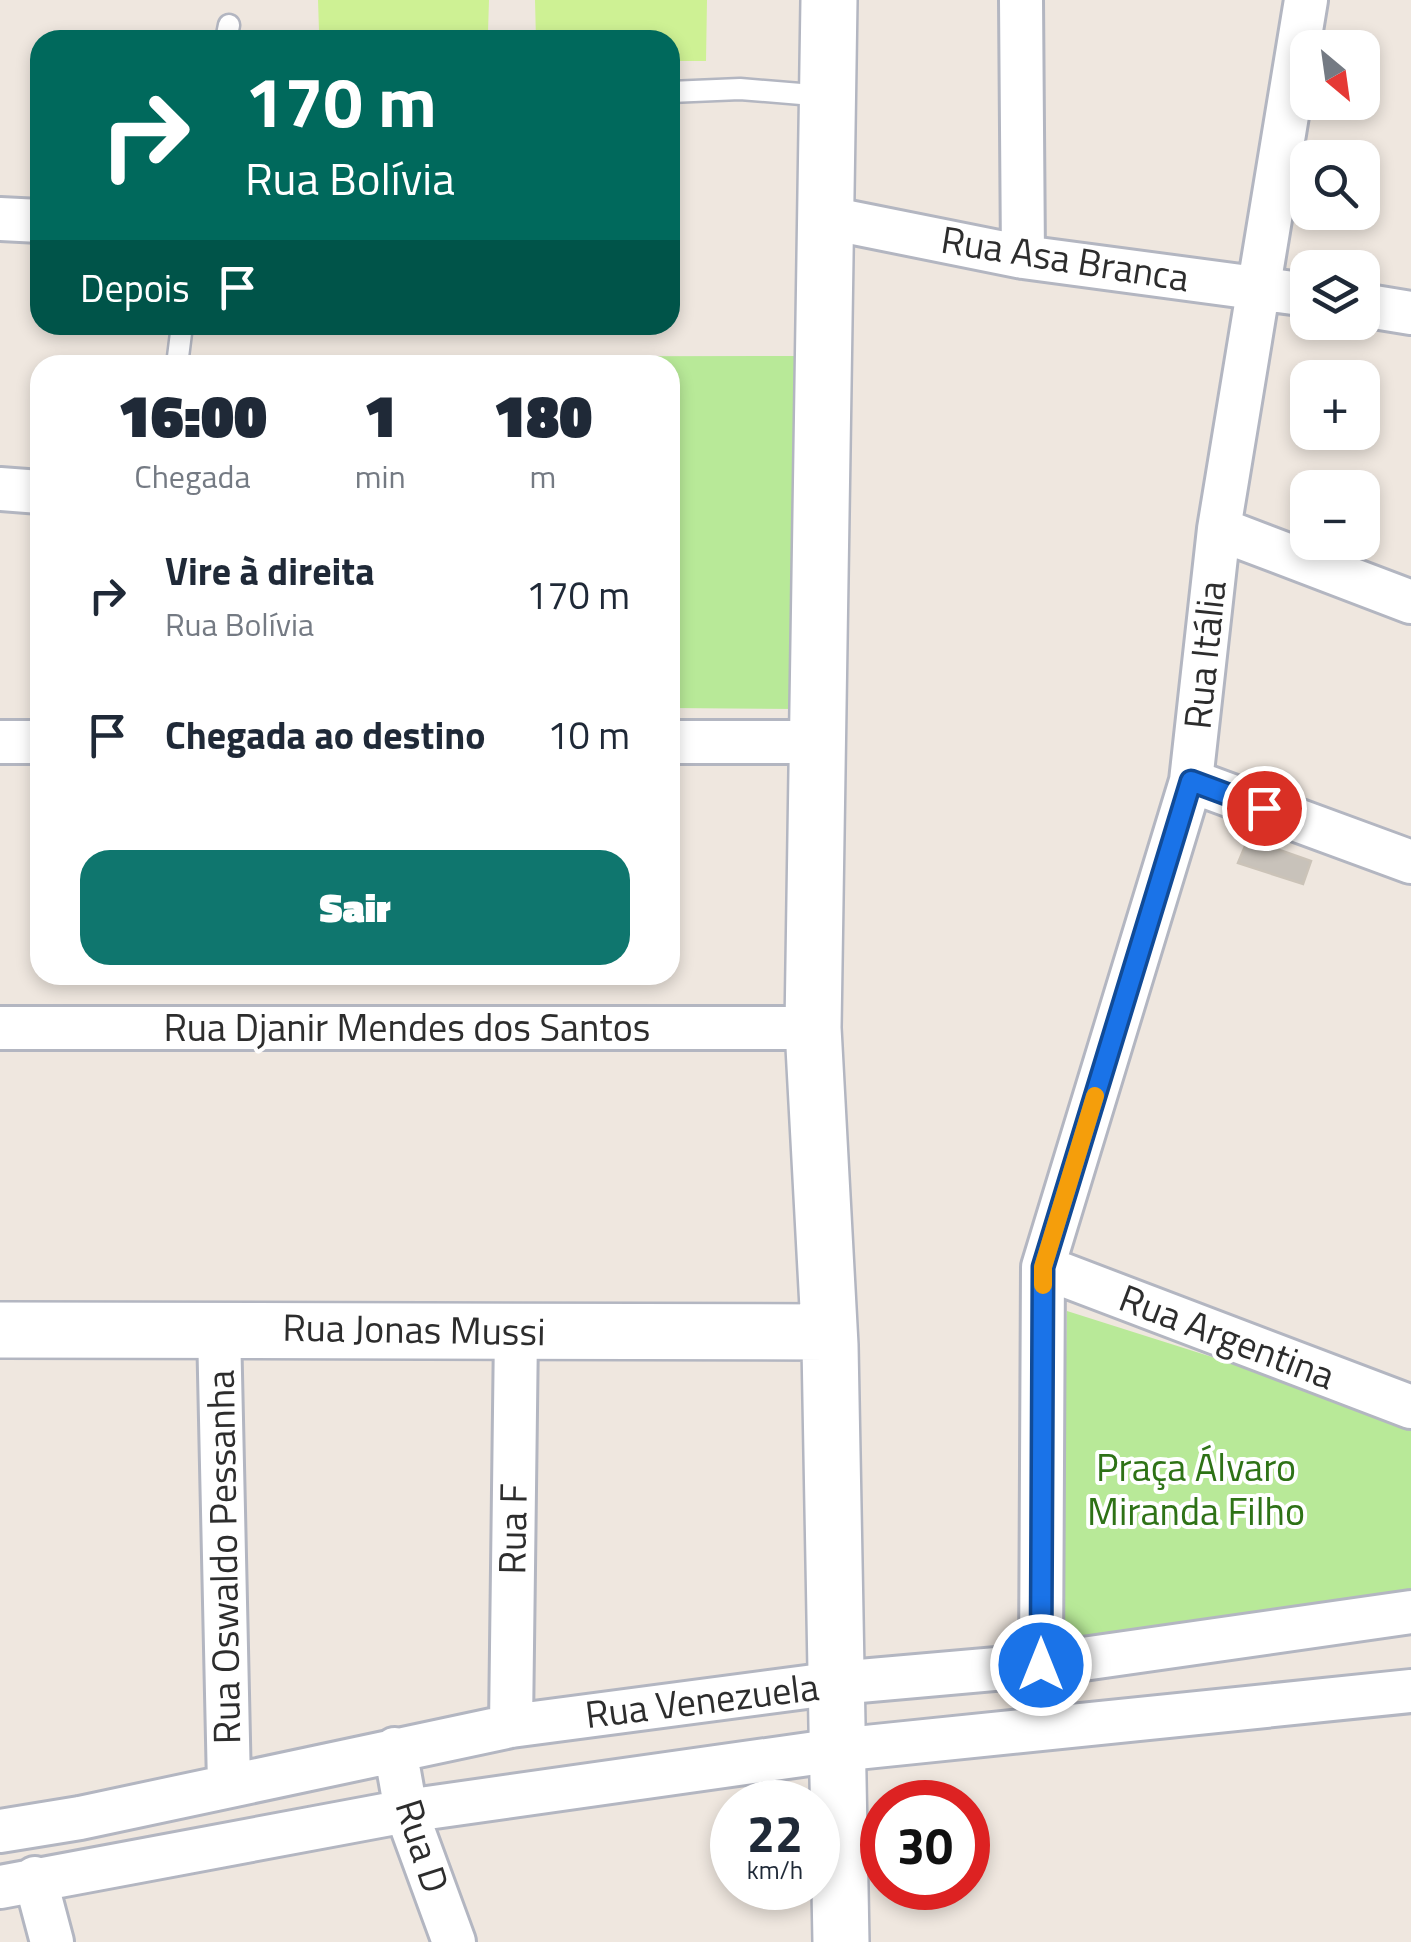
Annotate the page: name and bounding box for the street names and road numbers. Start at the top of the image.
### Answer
street label: Rua Asa Branca [937,210,1193,306]
street label: Rua Itália [1167,578,1241,732]
street label: Rua Djanir Mendes dos Santos [164,998,650,1056]
street label: Rua Argentina [1111,1268,1343,1404]
street label: Rua Jonas Mussi [282,1298,546,1360]
street label: Rua Oswaldo Pessanha [191,1369,255,1745]
street label: Rua F [482,1483,542,1575]
street label: Rua Venezuela [582,1657,822,1743]
street label: Rua D [381,1791,465,1900]

